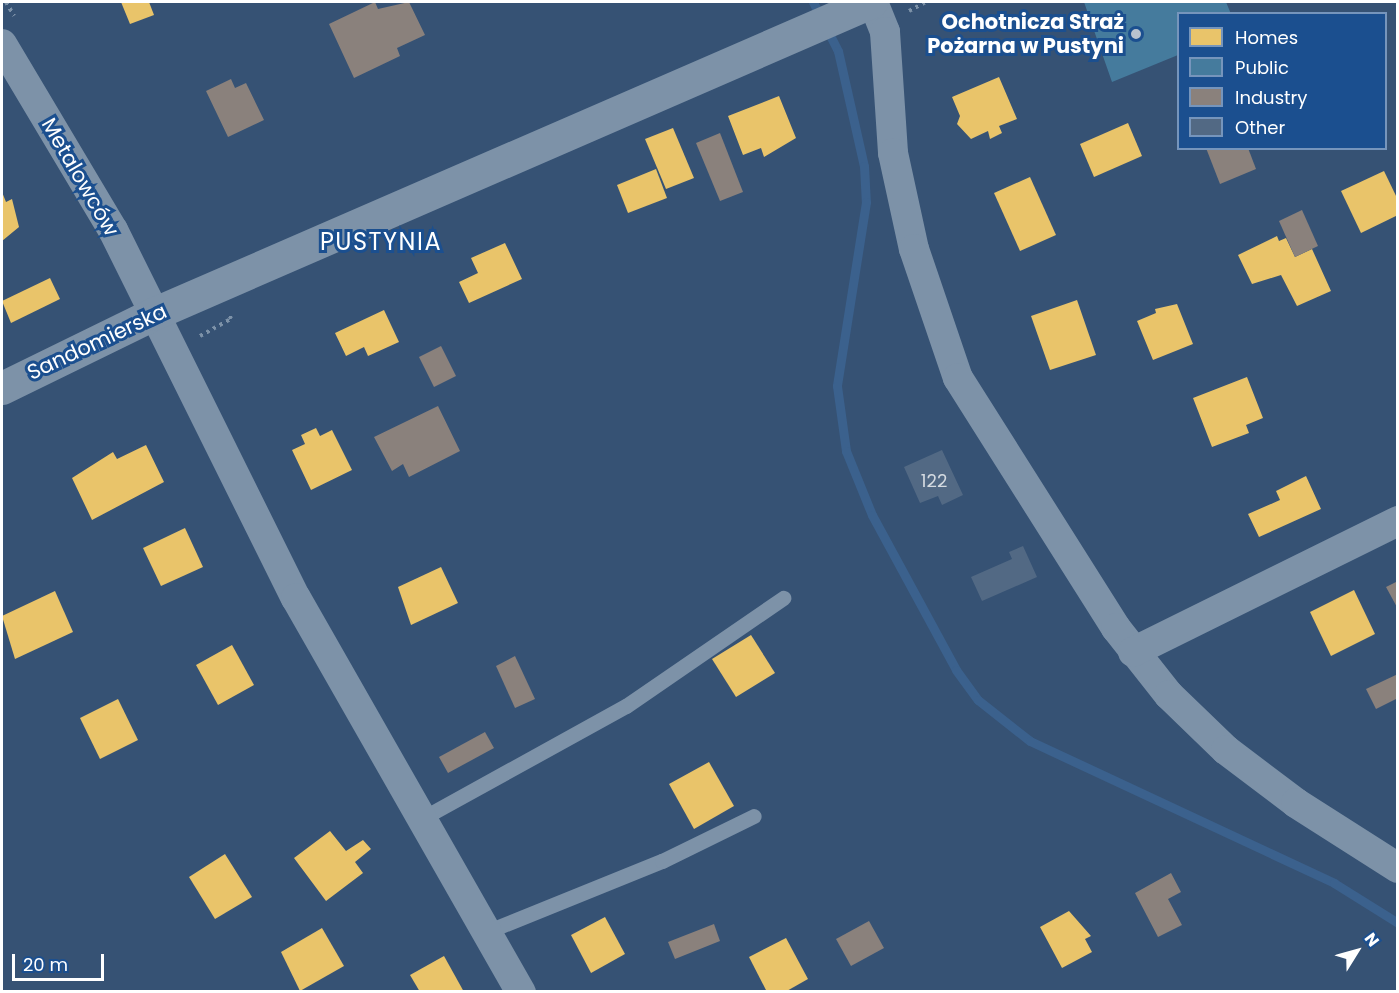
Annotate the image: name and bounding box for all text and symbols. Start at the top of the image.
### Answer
place label: Ochotnicza Straż Pożarna w Pustyni [927,9,1124,59]
legend [1177,12,1387,150]
text: Homes [1235,25,1298,50]
marker: Ochotnicza Straż Pożarna w Pustyni [1129,27,1143,41]
text: Public [1235,55,1289,80]
text: Industry [1235,85,1307,110]
street label: Metalowców [36,113,124,241]
text: Other [1235,115,1285,140]
district label: PUSTYNIA [320,228,442,256]
street label: Sandomierska [23,299,171,385]
house number: 122 [921,470,947,492]
north arrow [1327,921,1387,981]
text: N [1359,928,1385,952]
scale bar [15,942,106,980]
text: 20 m [23,952,68,977]

